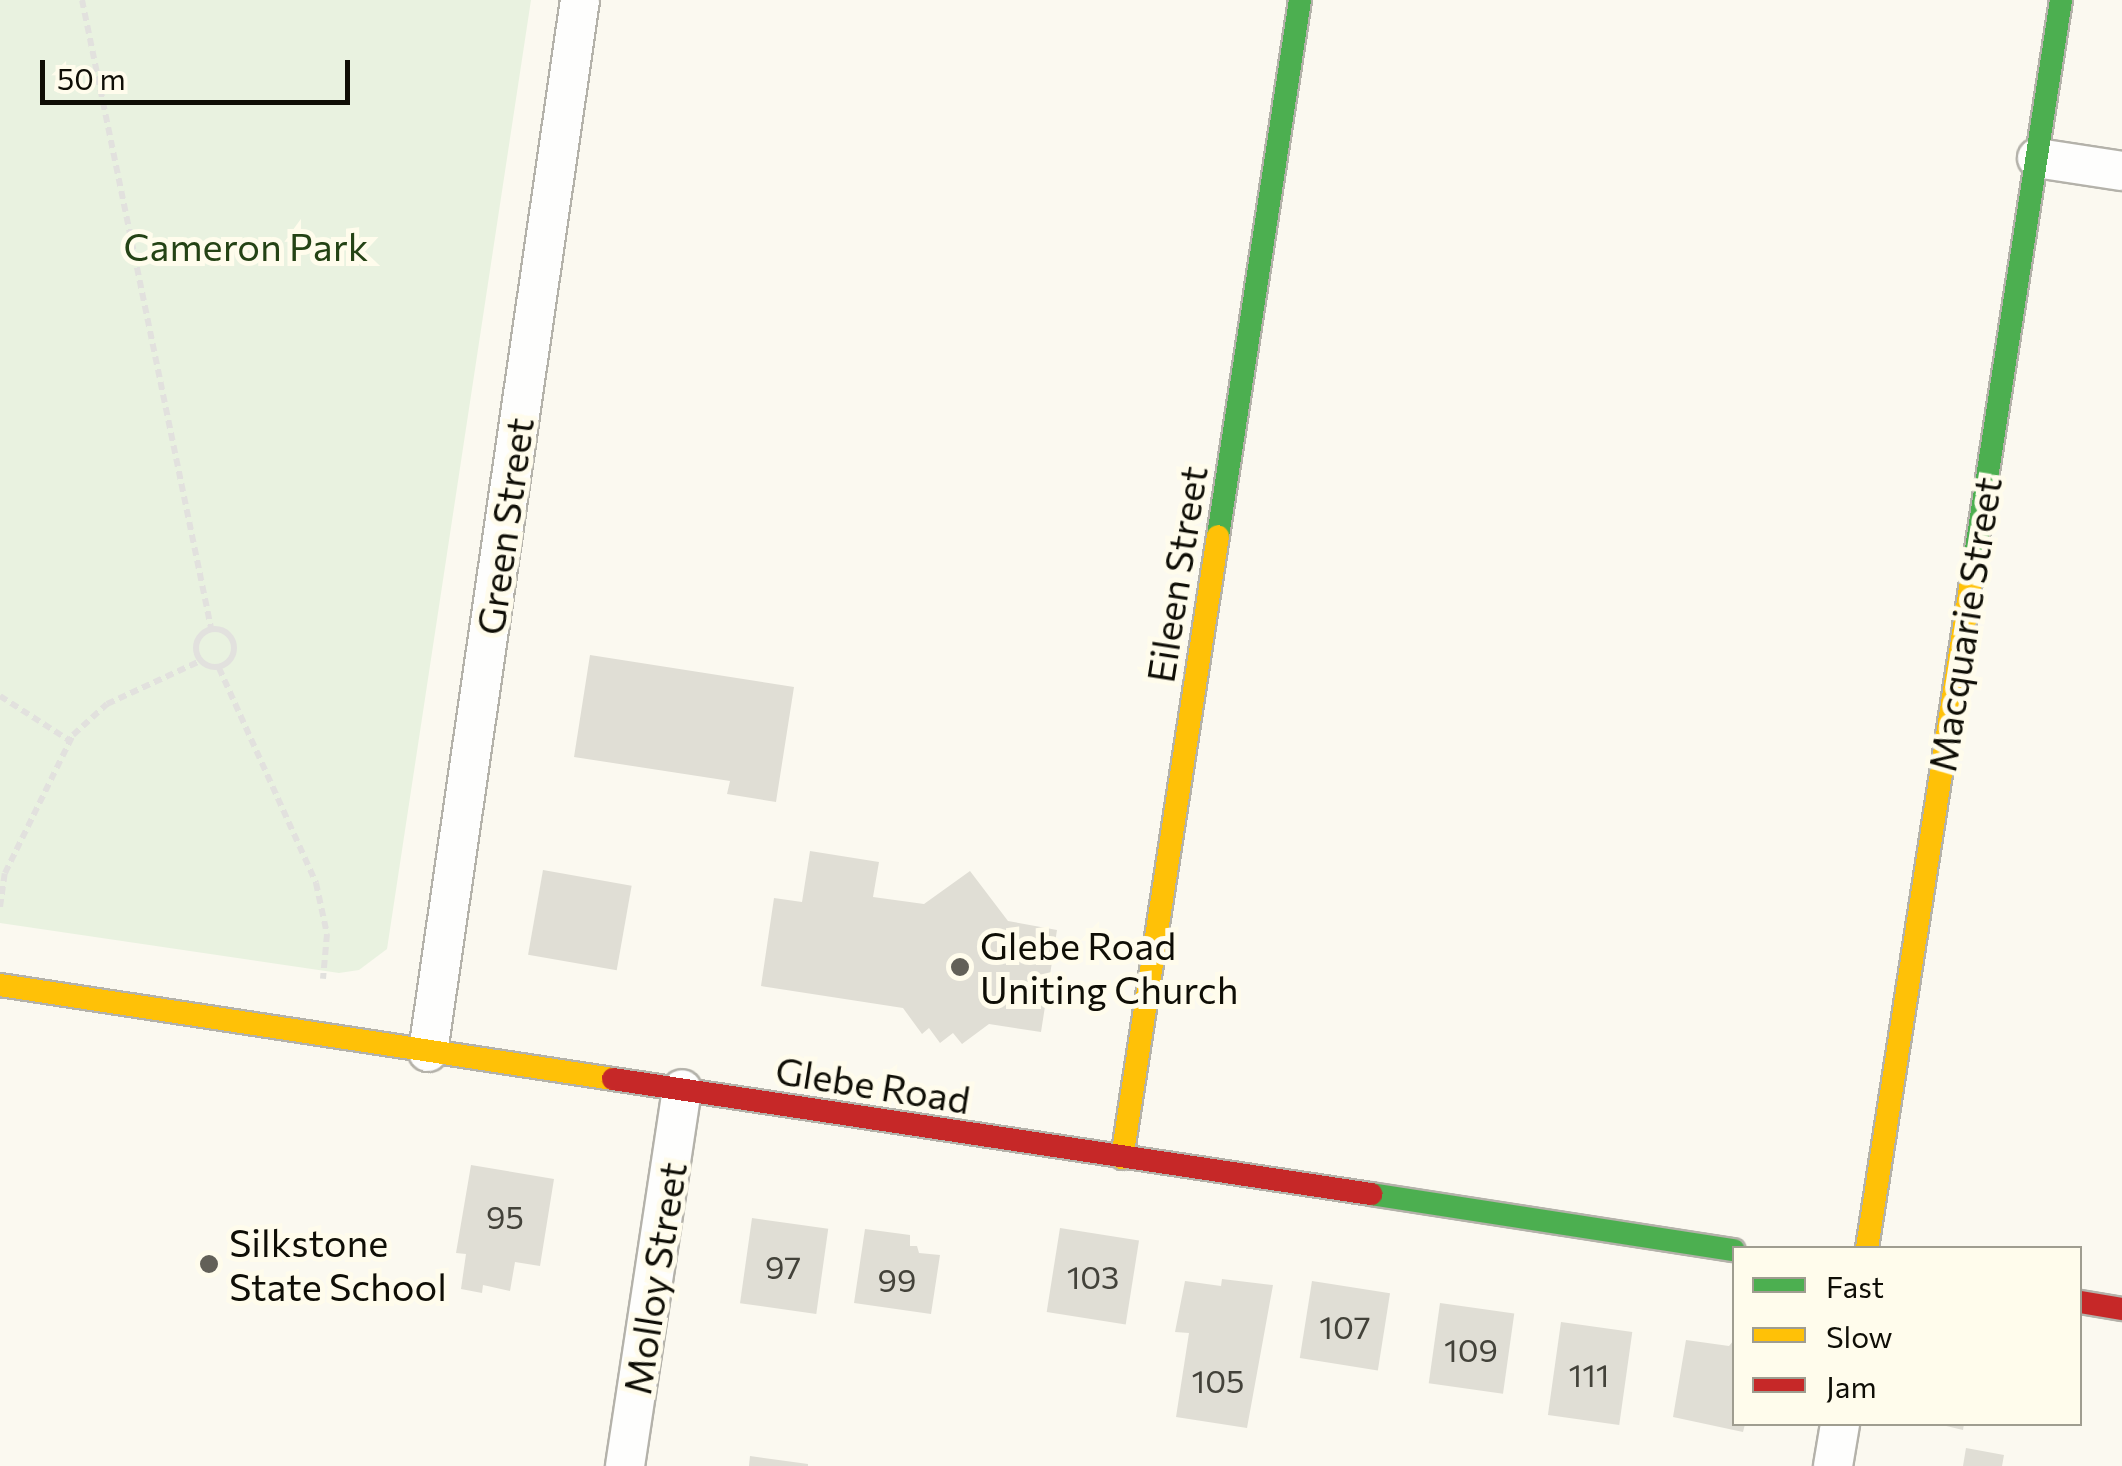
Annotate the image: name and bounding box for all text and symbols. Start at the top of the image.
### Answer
scale bar [45,40,355,102]
text: 50 m [57,59,126,96]
park label: Cameron Park [124,223,368,269]
street label: Green Street [466,414,542,638]
street label: Eileen Street [1136,463,1216,685]
street label: Macquarie Street [1918,473,2010,775]
place label: Glebe Road Uniting Church [980,922,1238,1012]
marker: Glebe Road Uniting Church [949,956,971,978]
street label: Glebe Road [773,1046,973,1122]
street label: Molloy Street [613,1159,695,1397]
house number: 95 [486,1197,524,1235]
place label: Silkstone State School [229,1219,447,1308]
legend [1732,1246,2082,1426]
house number: 97 [765,1247,801,1285]
marker: Silkstone State School [198,1253,220,1275]
house number: 103 [1067,1257,1119,1295]
house number: 99 [878,1260,916,1298]
text: Fast [1826,1267,1884,1304]
house number: 107 [1319,1307,1371,1345]
text: Slow [1826,1317,1893,1354]
house number: 109 [1444,1330,1498,1368]
house number: 111 [1568,1355,1610,1393]
house number: 105 [1192,1361,1244,1399]
text: Jam [1826,1367,1877,1404]

